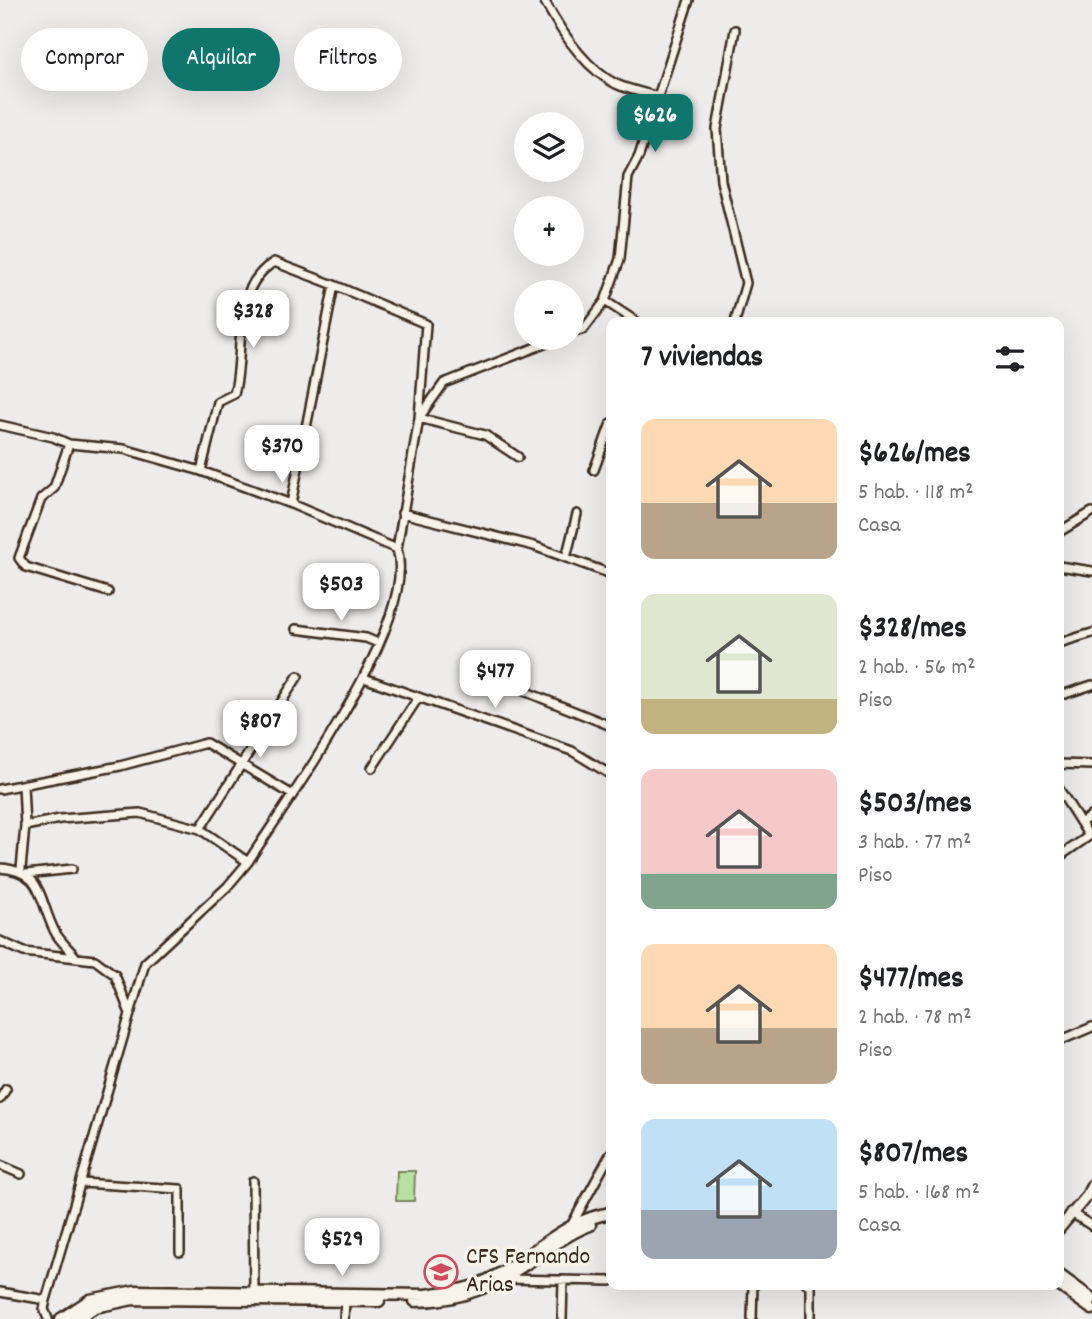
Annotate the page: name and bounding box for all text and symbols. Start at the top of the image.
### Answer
chip: Comprar [21,28,148,91]
chip: Alquilar [162,28,280,91]
chip: Filtros [294,28,402,91]
pin: $626 [614,94,696,154]
text: $626 [633,100,677,133]
map controls [514,112,584,350]
button: layers [514,112,584,182]
button: + [514,196,584,266]
button: − [514,280,584,350]
pin: $328 [212,290,294,350]
text: $328 [232,296,274,329]
text: 7 viviendas [641,338,763,381]
icon: filters [991,340,1029,378]
pin: $370 [241,426,323,485]
text: $370 [260,431,304,464]
text: $626/mes [858,434,971,477]
icon: home [697,447,781,531]
text: 5 hab. · 118 m² [858,477,974,510]
text: Casa [858,510,901,543]
pin: $503 [300,564,382,623]
text: $503 [318,569,364,602]
text: $328/mes [858,609,967,652]
icon: home [697,622,781,706]
pin: $477 [454,650,536,710]
text: 2 hab. · 56 m² [858,652,976,685]
text: $477 [476,656,514,689]
text: Piso [858,685,893,718]
pin: $807 [219,700,301,760]
text: $807 [239,706,281,739]
text: $503/mes [858,784,972,827]
icon: home [697,797,781,881]
text: 3 hab. · 77 m² [858,827,971,860]
text: Piso [858,860,893,893]
text: $477/mes [858,959,964,1002]
icon: home [697,972,781,1056]
text: 2 hab. · 78 m² [858,1002,972,1035]
text: Piso [858,1035,893,1068]
text: $807/mes [858,1134,968,1177]
icon: home [697,1147,781,1231]
text: 5 hab. · 168 m² [858,1177,980,1210]
text: Casa [858,1210,901,1243]
pin: $529 [301,1218,383,1278]
text: $529 [321,1224,363,1257]
place label: CFS Fernando Arias [466,1241,590,1303]
school or university icon: CFS Fernando Arias [422,1253,460,1291]

